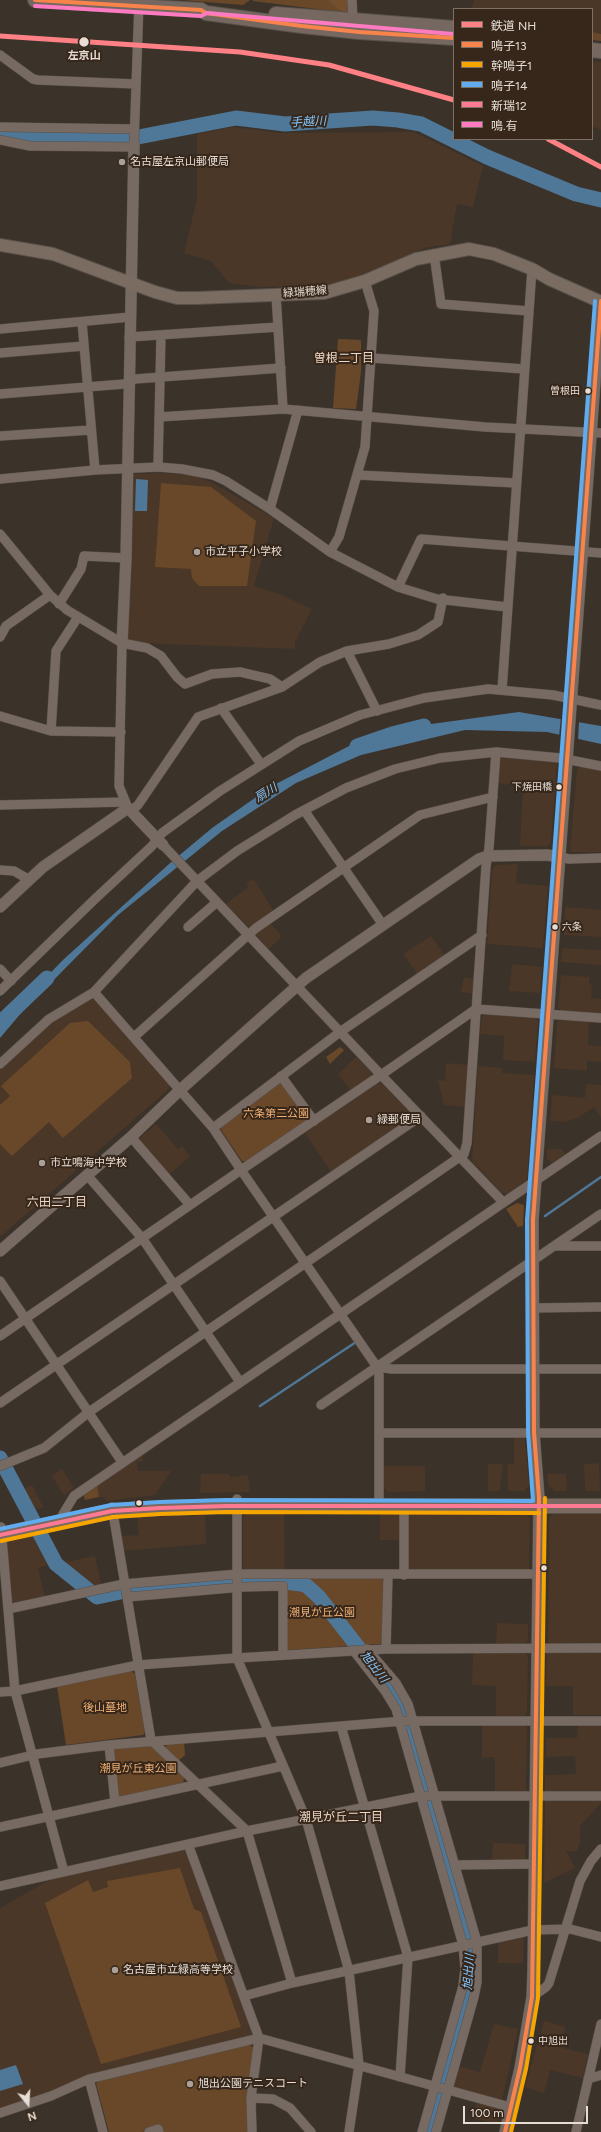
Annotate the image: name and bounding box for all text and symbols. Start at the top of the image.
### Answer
legend [453,8,593,140]
text: 鉄道 NH [491,19,536,33]
marker: 左京山 [77,35,91,49]
text: 鳴子13 [491,39,526,53]
place label: 左京山 [68,49,100,63]
text: 幹鳴子1 [491,59,532,73]
text: 鳴子14 [491,79,527,93]
text: 新瑞12 [491,99,527,113]
water label: 手越川 [290,114,326,130]
text: 鳴.有 [491,119,518,133]
place label: 名古屋左京山郵便局 [130,155,229,169]
marker: 名古屋左京山郵便局 [117,157,127,167]
street label: 緑瑞穂線 [283,284,327,300]
district label: 曽根二丁目 [314,351,374,365]
place label: 曽根田 [550,385,580,397]
marker: 曽根田 [583,386,593,396]
place label: 市立平子小学校 [205,545,282,559]
marker: 市立平子小学校 [192,547,202,557]
water label: 扇川 [252,781,280,805]
place label: 下焼田橋 [512,781,552,793]
marker: 下焼田橋 [554,782,564,792]
place label: 六条 [562,921,582,933]
marker: 六条 [550,922,560,932]
park label: 六条第二公園 [243,1107,309,1121]
place label: 緑郵便局 [377,1113,421,1127]
marker: 緑郵便局 [364,1115,374,1125]
place label: 市立鳴海中学校 [50,1156,127,1170]
marker: 市立鳴海中学校 [37,1158,47,1168]
district label: 六田二丁目 [27,1195,87,1209]
unlabelled marker [134,1498,144,1508]
unlabelled marker [539,1563,549,1573]
park label: 潮見が丘公園 [289,1606,355,1620]
water label: 旭出川 [357,1648,391,1686]
park label: 後山墓地 [83,1701,127,1715]
park label: 潮見が丘東公園 [100,1762,176,1776]
district label: 潮見が丘二丁目 [299,1810,383,1824]
water label: 旭出川 [461,1954,477,1990]
place label: 名古屋市立緑高等学校 [123,1963,233,1977]
marker: 名古屋市立緑高等学校 [110,1965,120,1975]
place label: 中旭出 [538,2035,568,2047]
marker: 中旭出 [526,2036,536,2046]
place label: 旭出公園テニスコート [198,2077,308,2091]
marker: 旭出公園テニスコート [185,2079,195,2089]
north arrow [8,2084,48,2124]
scale bar [465,2098,590,2124]
text: 100 m [470,2106,504,2120]
text: N [26,2108,38,2123]

